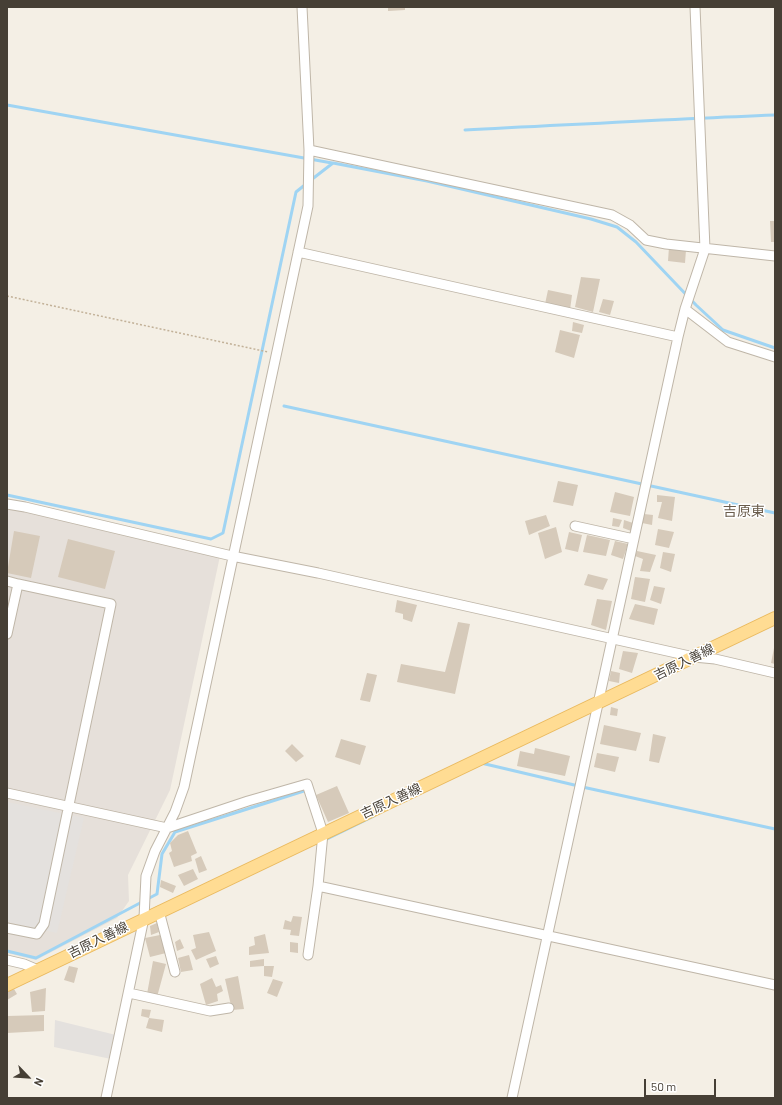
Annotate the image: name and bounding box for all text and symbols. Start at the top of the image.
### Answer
district label: 吉原東 [723,503,765,519]
street label: 吉原入善線 [651,641,717,683]
street label: 吉原入善線 [358,780,424,822]
street label: 吉原入善線 [65,919,131,961]
north arrow [8,1057,48,1097]
scale bar [646,1071,718,1097]
text: N [32,1076,47,1088]
text: 50 m [651,1079,676,1093]

